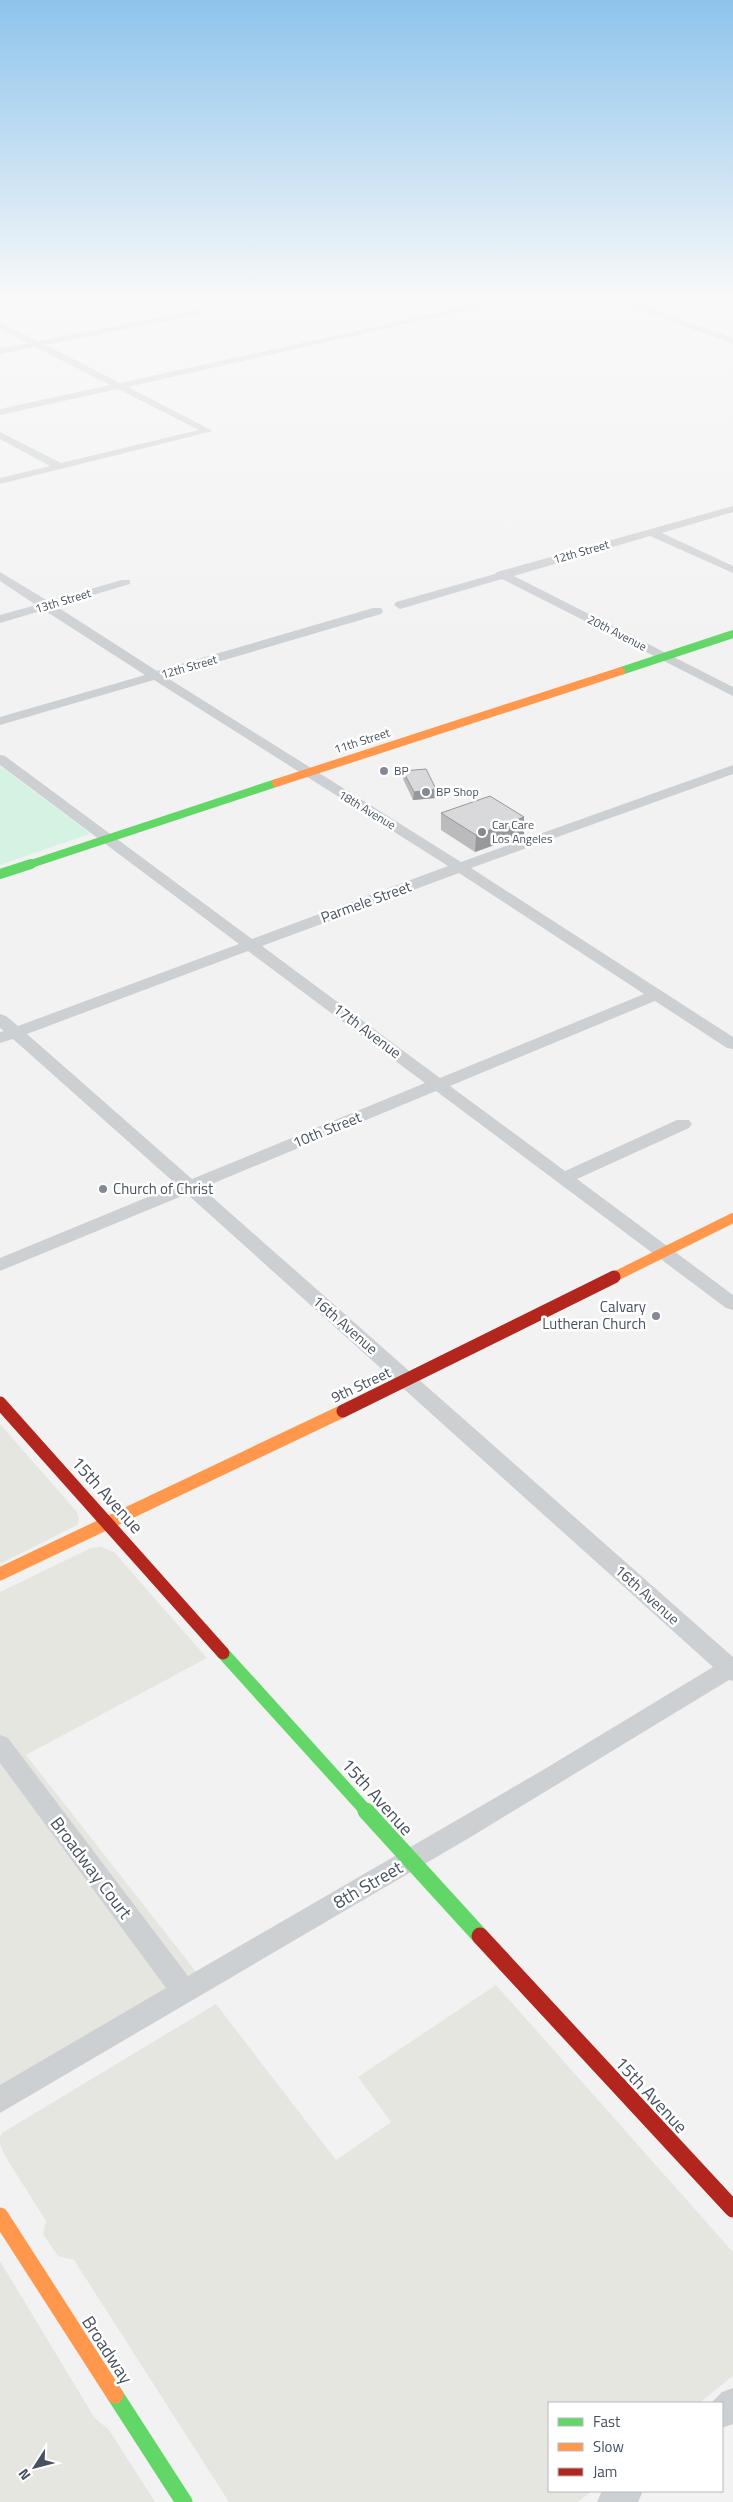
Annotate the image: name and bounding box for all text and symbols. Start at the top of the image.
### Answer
street label: 12th Street [551,534,612,569]
street label: 13th Street [32,583,94,618]
street label: 20th Avenue [584,609,650,656]
street label: 12th Street [159,649,220,684]
street label: 11th Street [331,722,393,758]
place label: BP [394,761,409,780]
marker: BP [378,765,390,777]
place label: BP Shop [436,782,479,801]
street label: 18th Avenue [335,785,400,834]
marker: BP Shop [420,786,432,798]
place label: Car Care Los Angeles [492,815,553,848]
marker: Car Care Los Angeles [476,826,488,838]
street label: Parmele Street [317,874,415,929]
street label: 17th Avenue [328,997,406,1064]
street label: 10th Street [289,1105,365,1154]
place label: Church of Christ [113,1177,214,1200]
marker: Church of Christ [97,1183,109,1195]
street label: 16th Avenue [307,1290,383,1360]
place label: Calvary Lutheran Church [542,1295,646,1335]
marker: Calvary Lutheran Church [650,1310,662,1322]
street label: 9th Street [327,1360,395,1408]
street label: 15th Avenue [65,1450,150,1540]
street label: 16th Avenue [610,1559,685,1630]
street label: 15th Avenue [335,1752,420,1842]
street label: Broadway Court [44,1811,139,1925]
street label: 8th Street [328,1853,408,1915]
street label: 15th Avenue [609,2050,694,2139]
street label: Broadway [75,2310,140,2389]
legend [548,2402,723,2492]
text: Fast [593,2410,621,2433]
text: Slow [593,2435,624,2458]
north arrow [10,2442,60,2492]
text: Jam [593,2460,617,2483]
text: N [13,2465,35,2485]

